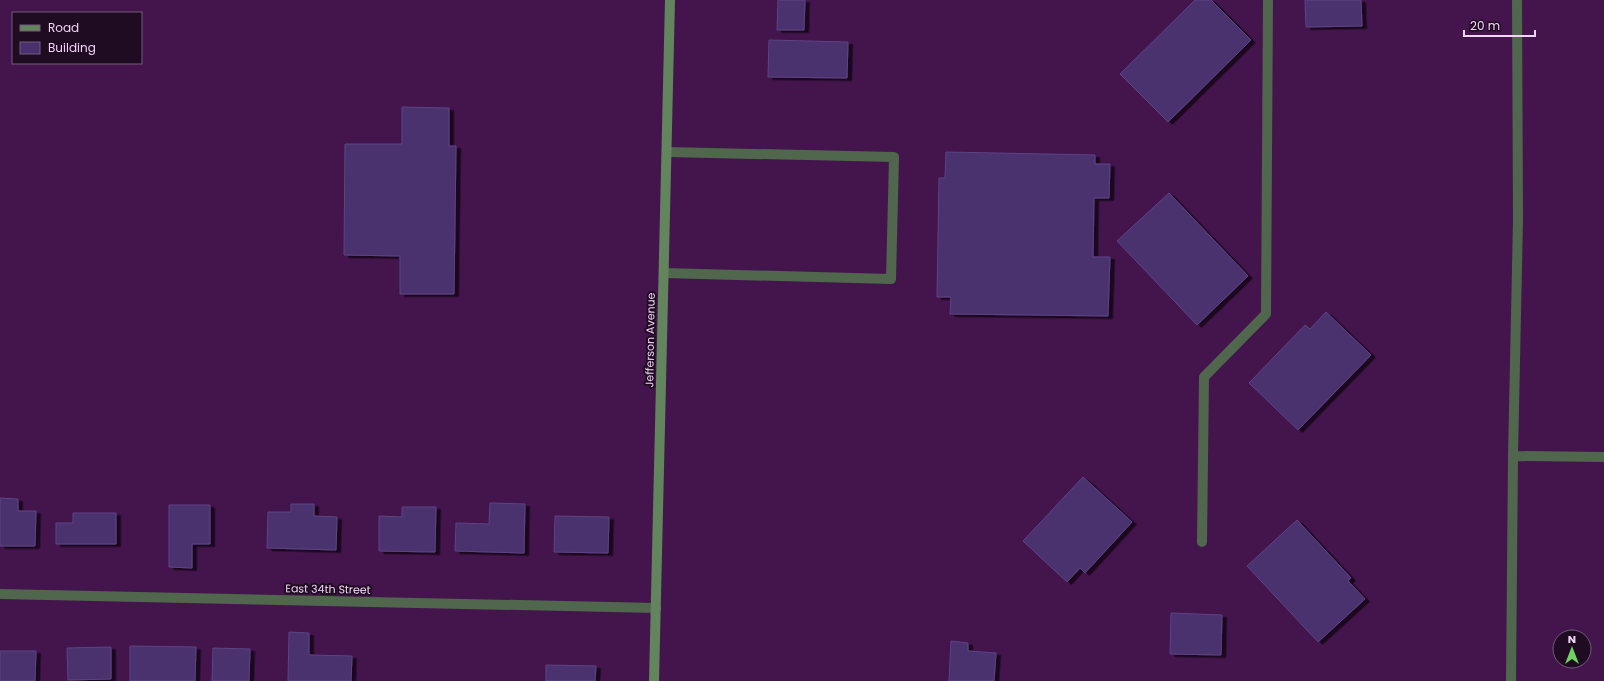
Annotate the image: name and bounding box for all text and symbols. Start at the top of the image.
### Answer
legend [12,12,142,64]
scale bar [1464,12,1535,38]
text: 20 m [1470,17,1500,34]
text: Road [48,19,79,36]
text: Building [48,39,96,56]
street label: Jefferson Avenue [641,292,659,388]
street label: East 34th Street [285,580,371,598]
north arrow [1552,629,1592,669]
text: N [1568,631,1576,647]

